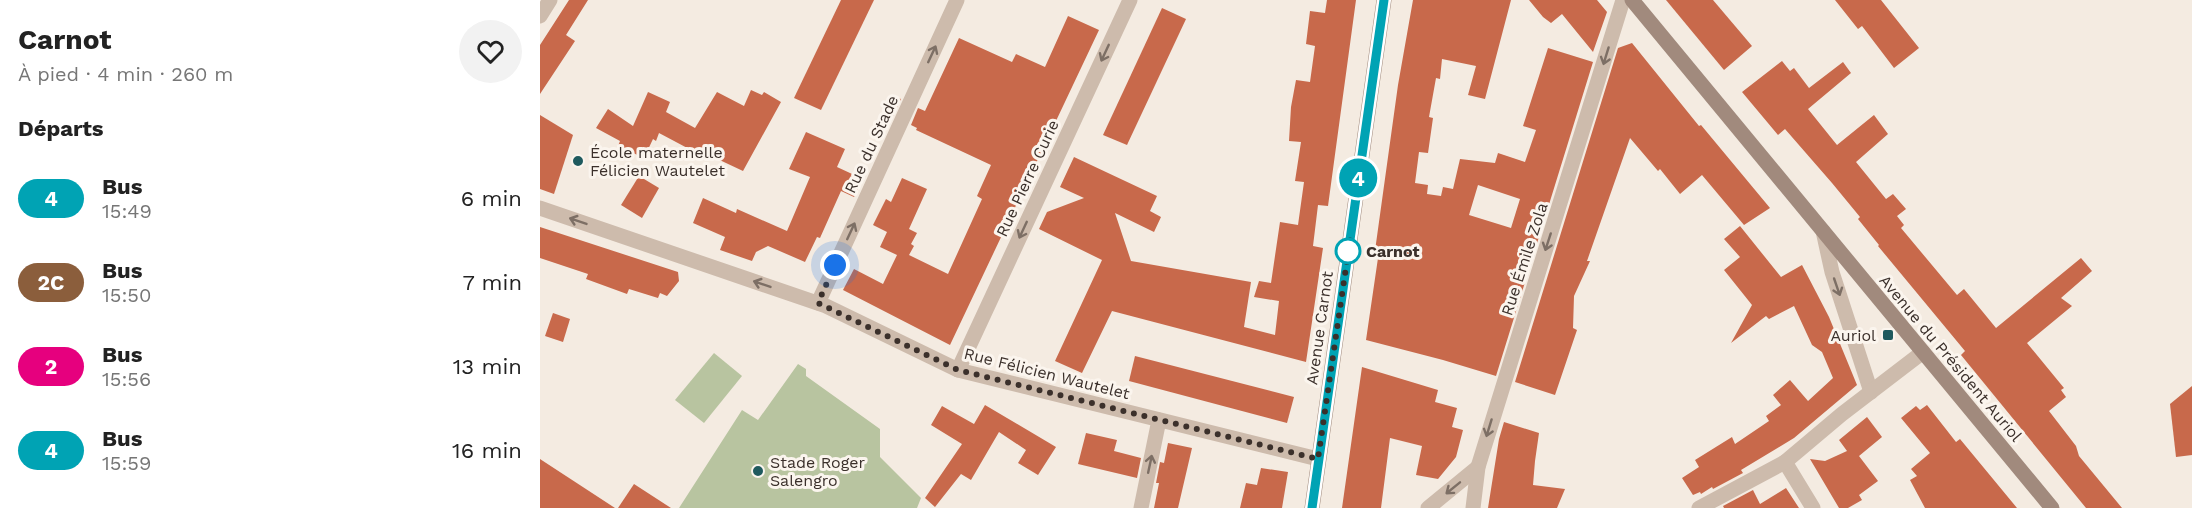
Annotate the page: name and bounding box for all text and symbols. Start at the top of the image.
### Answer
button: heart [459,20,522,83]
text: Carnot [18,23,112,56]
one-way arrow [1099,44,1110,62]
one-way arrow [927,45,938,63]
one-way arrow [1600,46,1611,65]
text: À pied · 4 min · 260 m [18,62,233,86]
street label: Rue du Stade [841,92,902,196]
text: Départs [18,116,104,141]
street label: Rue Pierre Curie [992,117,1063,240]
place label: École maternelle Félicien Wautelet [590,143,725,180]
marker: École maternelle Félicien Wautelet [571,154,585,168]
line badge: 4 [1338,158,1378,198]
text: 4 [1351,166,1365,191]
text: Bus [102,174,142,199]
text: 4 [44,186,58,211]
text: 6 min [461,186,522,211]
text: 15:49 [102,199,152,223]
street label: Rue Émile Zola [1497,200,1552,318]
one-way arrow [569,214,588,225]
one-way arrow [1016,220,1028,238]
one-way arrow [846,222,857,240]
one-way arrow [1542,232,1553,251]
marker: Carnot [1335,238,1361,264]
place label: Carnot [1366,242,1419,261]
your location [820,250,850,280]
text: Bus [102,258,142,283]
text: 2C [38,270,64,295]
text: 7 min [462,270,522,295]
street label: Avenue Carnot [1302,270,1337,386]
street label: Avenue du Président Auriol [1875,271,2026,446]
one-way arrow [1833,277,1844,296]
one-way arrow [753,278,772,289]
text: 15:50 [102,283,151,307]
place label: Auriol [1830,326,1876,345]
marker: Auriol [1881,328,1895,342]
text: Bus [102,342,142,367]
street label: Rue Félicien Wautelet [962,344,1132,403]
text: 2 [45,354,57,379]
text: 13 min [453,354,522,379]
text: 15:56 [102,367,151,391]
one-way arrow [1483,418,1494,437]
text: Bus [102,426,142,451]
text: 4 [44,438,58,463]
text: 16 min [452,438,522,463]
text: 15:59 [102,451,151,475]
place label: Stade Roger Salengro [770,453,865,490]
one-way arrow [1145,455,1156,474]
marker: Stade Roger Salengro [751,464,765,478]
one-way arrow [1445,481,1461,494]

